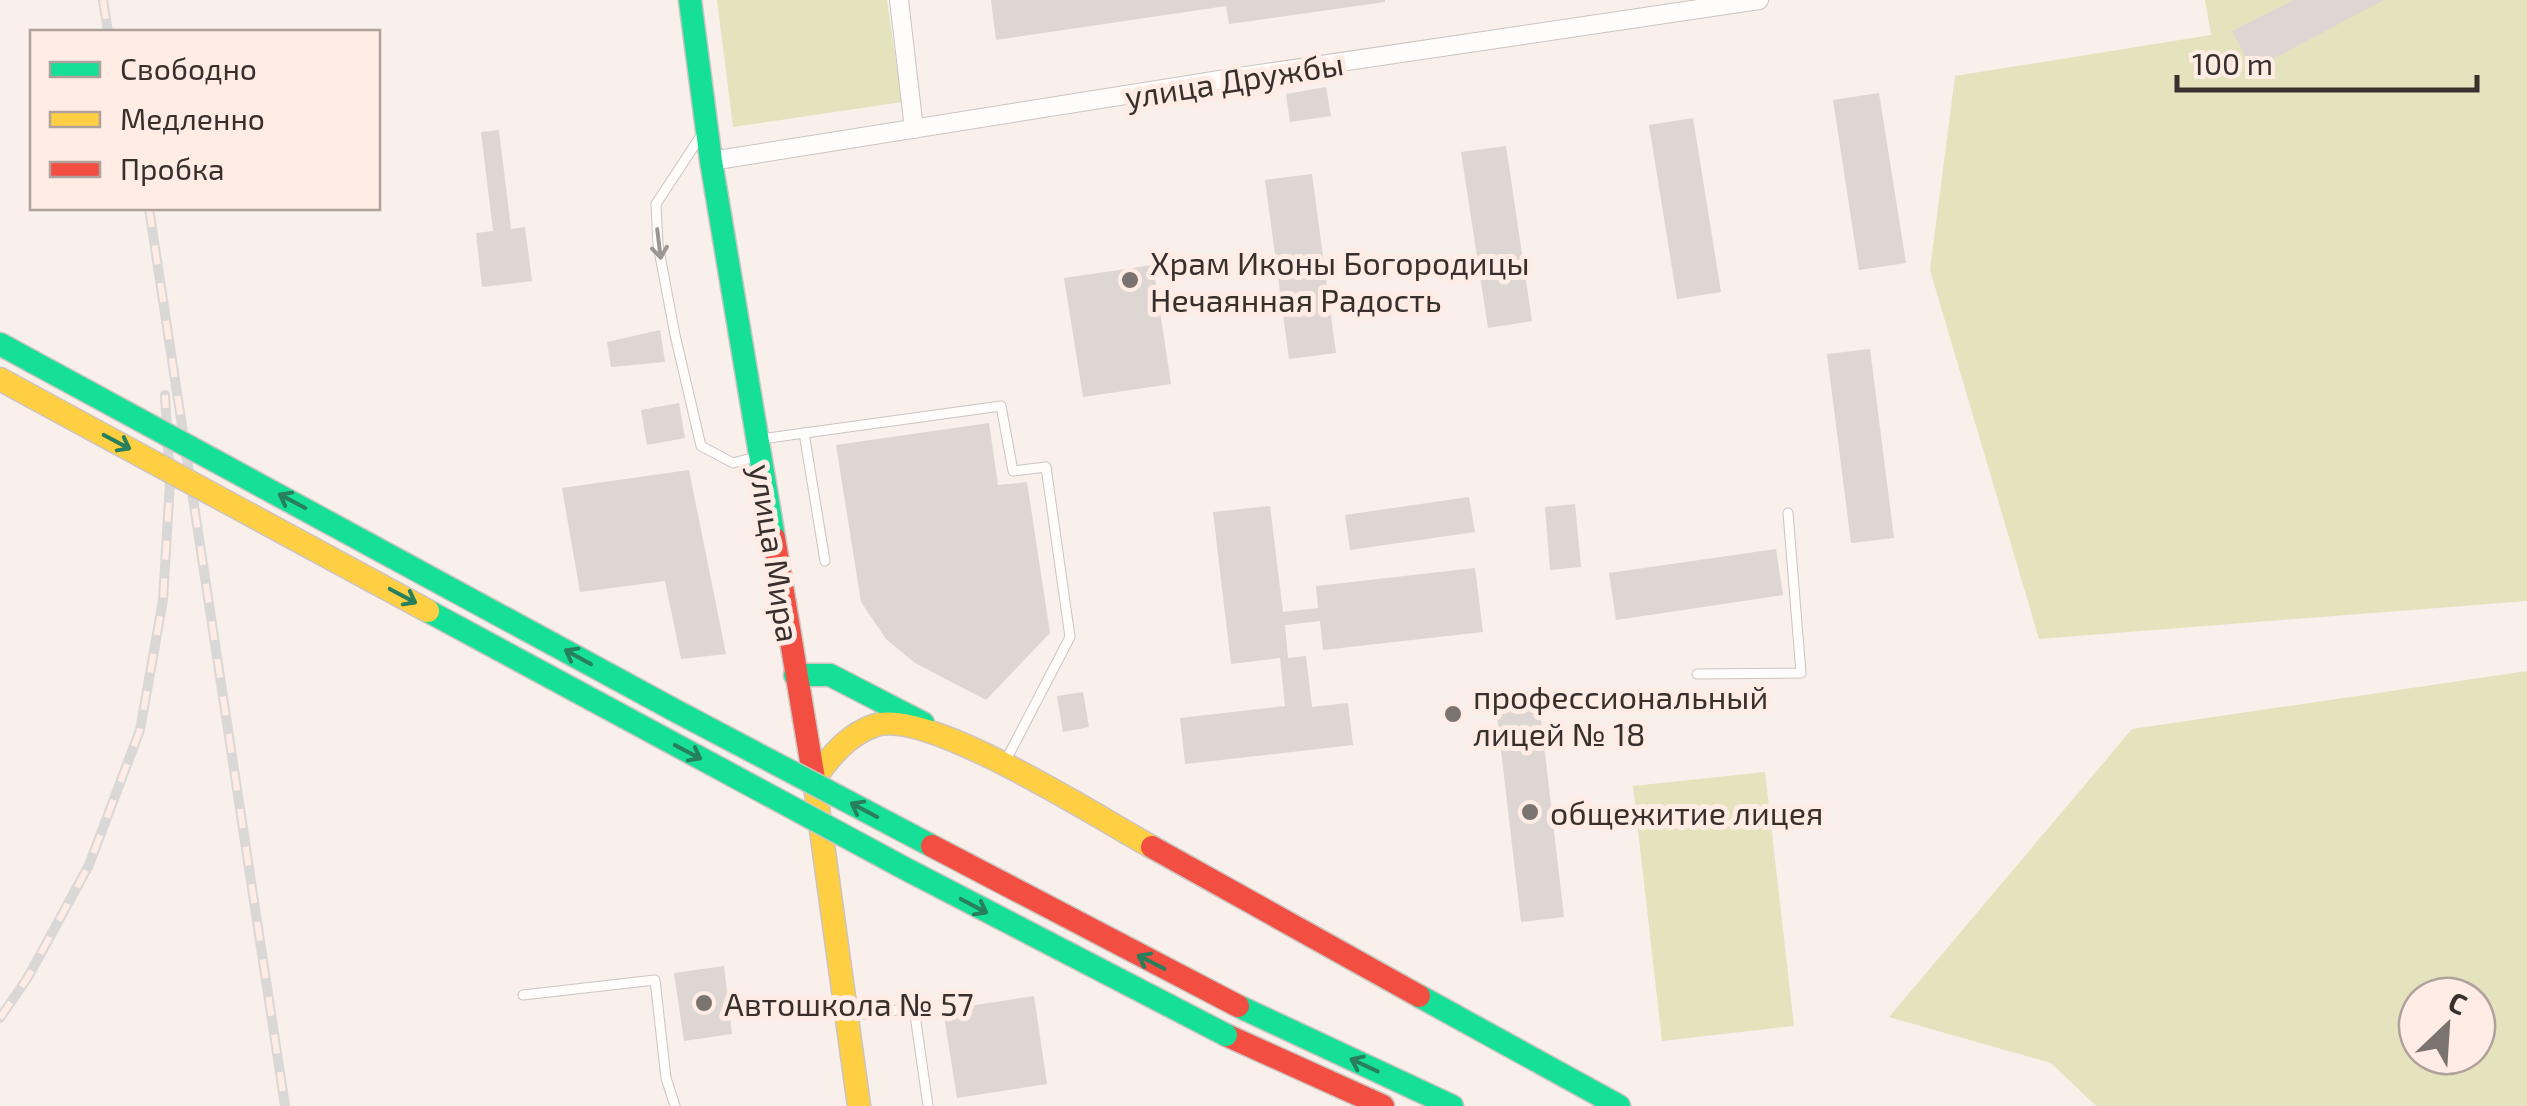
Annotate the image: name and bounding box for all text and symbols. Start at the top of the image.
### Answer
legend [30,30,380,210]
scale bar [2177,30,2477,92]
street label: улица Дружбы [1122,43,1346,116]
text: 100 m [2192,45,2273,81]
text: Свободно [120,50,257,86]
text: Медленно [120,100,265,136]
text: Пробка [120,150,225,186]
one-way arrow [650,228,669,260]
place label: Храм Иконы Богородицы Нечаянная Радость [1150,243,1530,318]
marker: Храм Иконы Богородицы Нечаянная Радость [1119,269,1141,291]
one-way arrow [101,433,131,452]
street label: улица Мира [742,461,809,645]
one-way arrow [278,491,307,511]
one-way arrow [388,587,417,606]
one-way arrow [563,646,593,666]
place label: профессиональный лицей № 18 [1473,677,1768,752]
marker: профессиональный лицей № 18 [1442,703,1464,725]
one-way arrow [673,742,703,762]
place label: общежитие лицея [1550,793,1823,831]
one-way arrow [850,800,880,819]
marker: общежитие лицея [1519,801,1541,823]
one-way arrow [959,897,989,916]
one-way arrow [1137,952,1167,971]
north arrow [2397,976,2497,1076]
place label: Автошкола № 57 [724,984,974,1022]
text: С [2443,984,2473,1021]
marker: Автошкола № 57 [693,992,715,1014]
one-way arrow [1350,1054,1380,1073]

